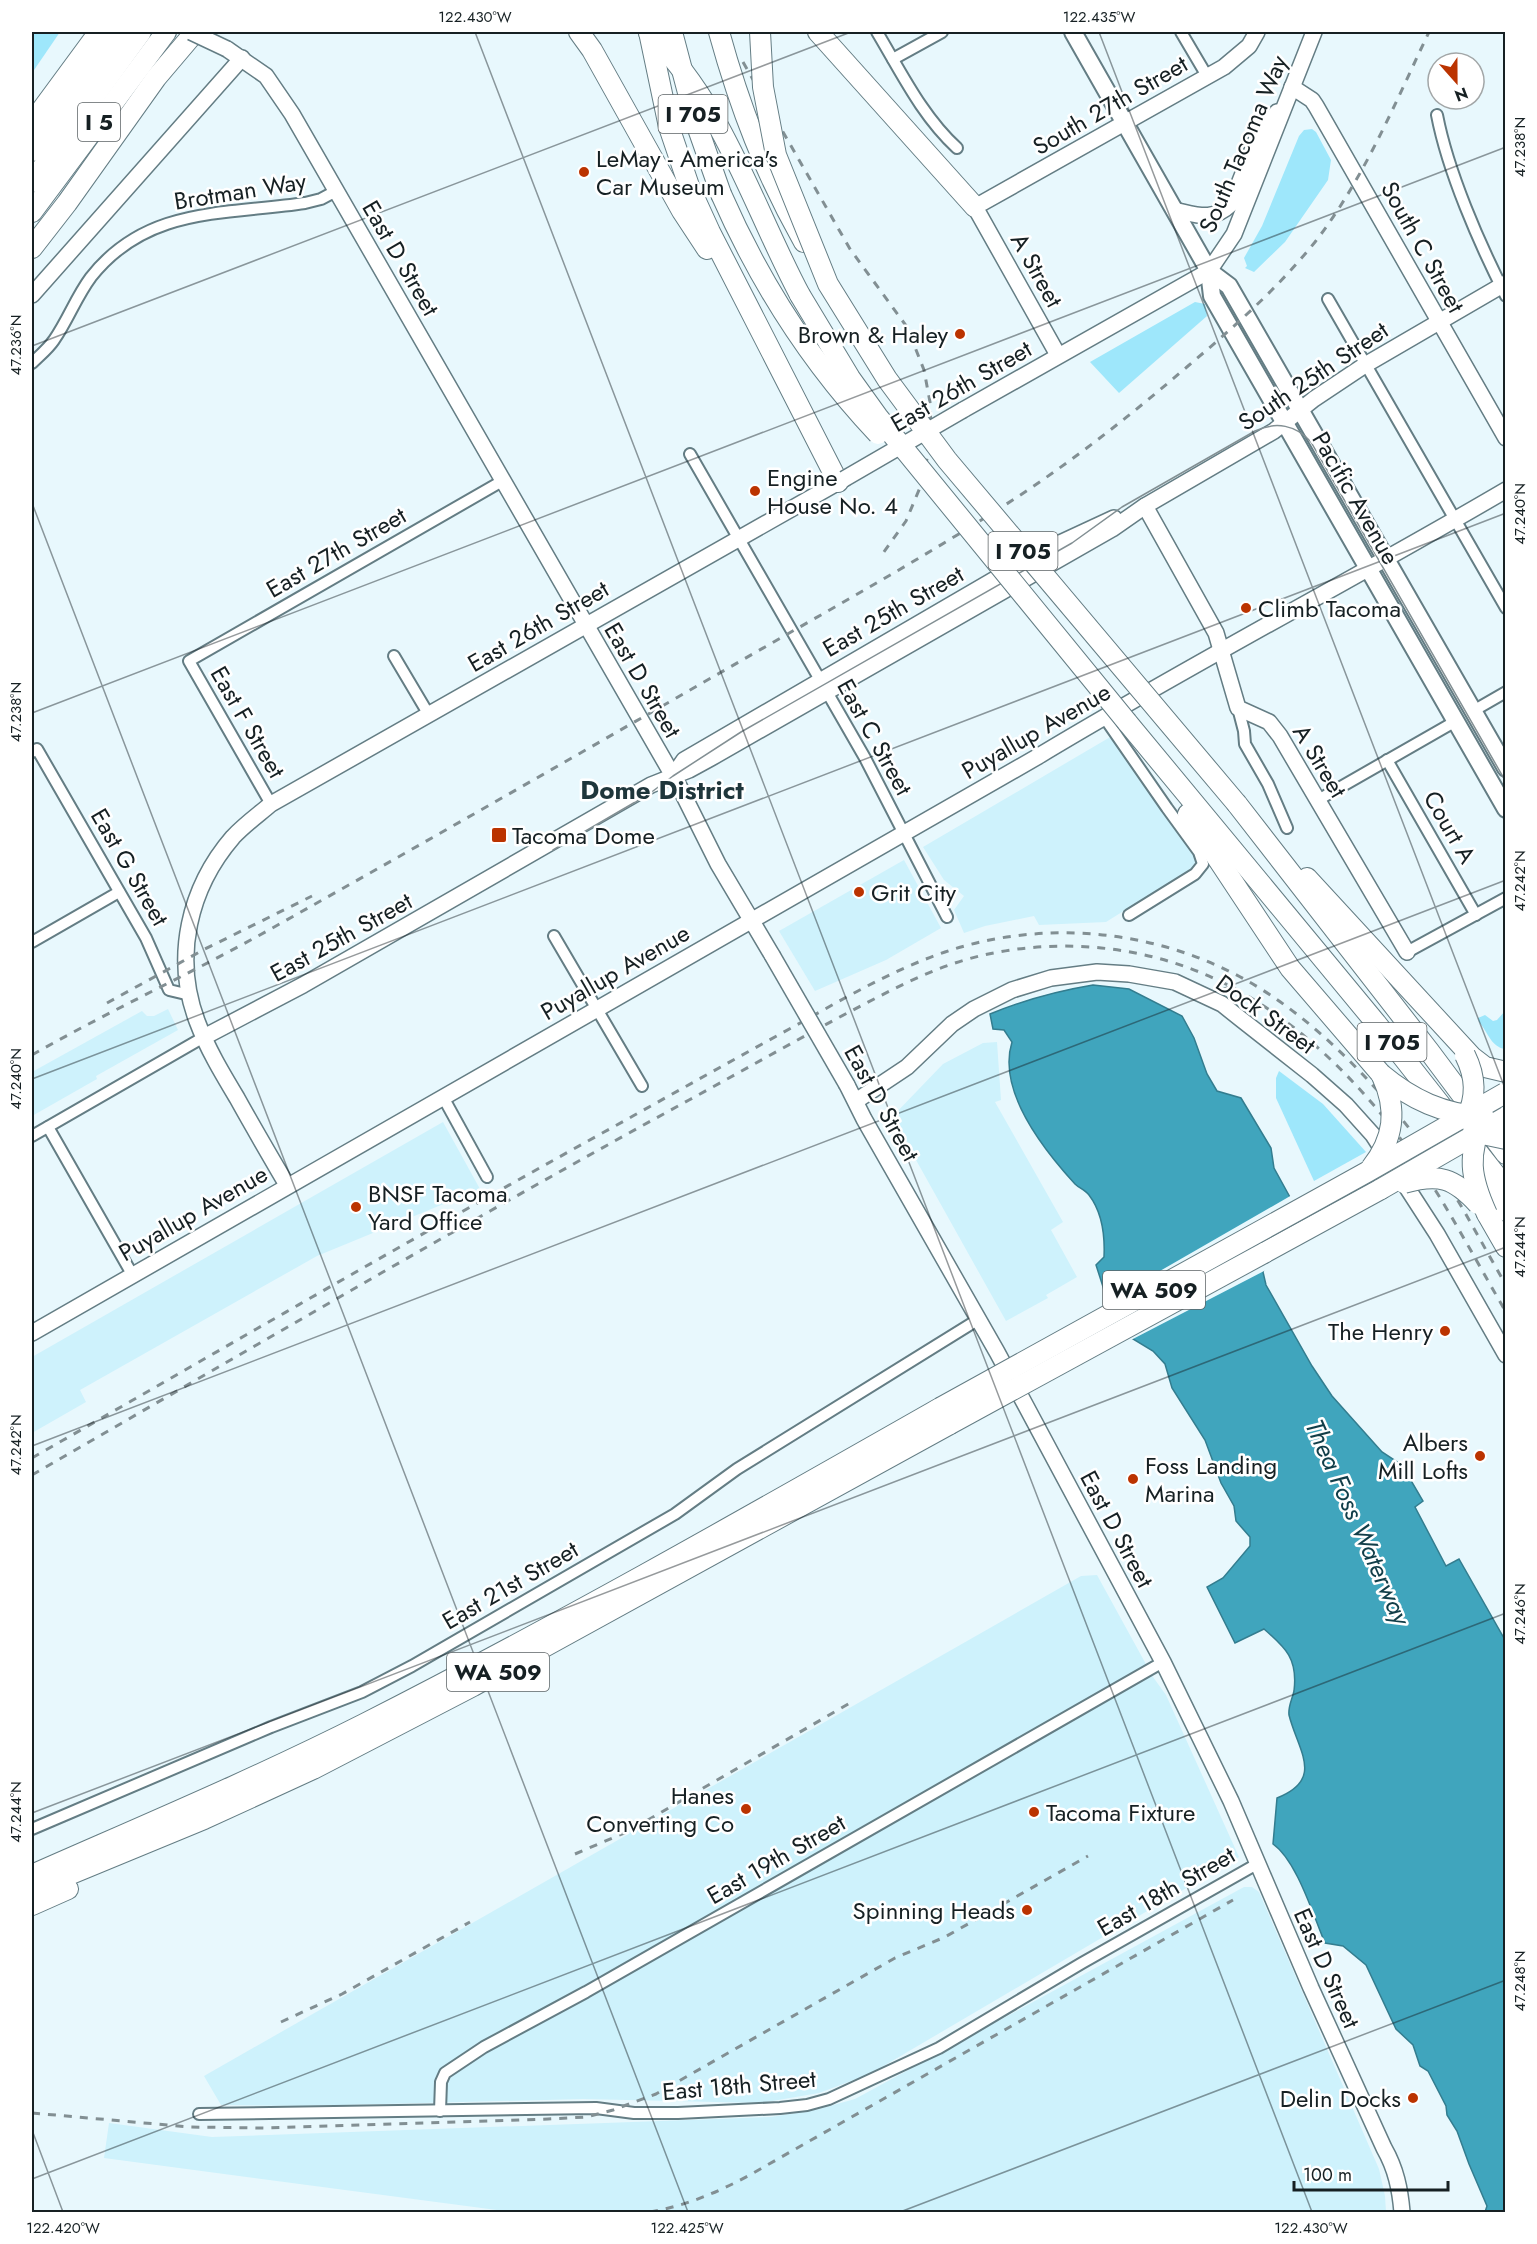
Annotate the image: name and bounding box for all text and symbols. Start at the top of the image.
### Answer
text: 122.430°W [438,6,512,28]
text: 122.435°W [1063,6,1136,28]
street label: South 27th Street [1026,46,1194,164]
street label: South Tacoma Way [1190,49,1296,238]
north arrow [1426,51,1486,111]
text: N [1451,82,1471,108]
road number: I 705 [658,95,728,133]
road number: I 5 [78,103,120,141]
text: 47.238°N [1509,117,1531,177]
place label: LeMay - America's Car Museum [596,141,778,204]
street label: Brotman Way [171,163,309,219]
marker: LeMay - America's Car Museum [577,165,591,179]
street label: South C Street [1372,175,1474,319]
street label: East D Street [354,194,448,322]
street label: A Street [1002,226,1072,314]
street label: South 25th Street [1231,313,1395,439]
text: 47.236°N [5,315,27,375]
place label: Brown & Haley [798,317,948,352]
marker: Brown & Haley [953,327,967,341]
street label: East 26th Street [884,331,1038,441]
street label: Pacific Avenue [1304,425,1408,571]
place label: Engine House No. 4 [767,460,898,523]
text: 47.240°N [1509,483,1531,545]
marker: Engine House No. 4 [748,484,762,498]
street label: East 27th Street [259,498,413,606]
road number: I 705 [988,532,1058,570]
street label: East 25th Street [816,556,970,666]
street label: East 26th Street [461,571,615,681]
place label: Climb Tacoma [1258,591,1401,626]
marker: Climb Tacoma [1239,601,1253,615]
street label: East D Street [596,616,690,744]
street label: East F Street [202,660,294,785]
street label: East C Street [829,672,922,802]
street label: Puyallup Avenue [955,674,1117,788]
text: 47.238°N [5,682,27,742]
street label: A Street [1284,718,1356,805]
district label: Dome District [580,771,745,809]
street label: Court A [1415,784,1485,870]
street label: East G Street [82,802,178,932]
place label: Tacoma Dome [512,818,655,853]
marker: Tacoma Dome [490,826,508,844]
text: 47.242°N [1509,850,1531,912]
place label: Grit City [871,875,956,910]
street label: East 25th Street [264,883,419,990]
marker: Grit City [852,885,866,899]
street label: Puyallup Avenue [534,915,696,1029]
street label: Dock Street [1209,966,1323,1062]
road number: I 705 [1358,1023,1426,1061]
street label: East D Street [836,1038,928,1168]
text: 47.240°N [5,1048,27,1110]
street label: Puyallup Avenue [112,1156,274,1270]
place label: BNSF Tacoma Yard Office [368,1176,508,1239]
marker: BNSF Tacoma Yard Office [349,1200,363,1214]
text: 47.244°N [1509,1216,1531,1278]
road number: WA 509 [1103,1271,1205,1309]
place label: The Henry [1328,1314,1433,1349]
marker: The Henry [1438,1324,1452,1338]
water label: Thea Foss Waterway [1296,1413,1421,1633]
text: 47.242°N [5,1414,27,1476]
place label: Albers Mill Lofts [1378,1425,1468,1488]
place label: Foss Landing Marina [1145,1448,1277,1511]
marker: Albers Mill Lofts [1473,1449,1487,1463]
street label: East D Street [1071,1464,1163,1594]
marker: Foss Landing Marina [1126,1472,1140,1486]
street label: East 21st Street [436,1532,585,1638]
text: 47.246°N [1509,1583,1531,1645]
road number: WA 509 [447,1653,549,1691]
place label: Hanes Converting Co [586,1778,734,1841]
text: 47.244°N [5,1781,27,1843]
place label: Tacoma Fixture [1046,1795,1195,1830]
marker: Hanes Converting Co [739,1802,753,1816]
street label: East 19th Street [700,1805,852,1913]
marker: Tacoma Fixture [1027,1805,1041,1819]
street label: East 18th Street [1091,1837,1242,1945]
place label: Spinning Heads [853,1893,1015,1928]
street label: East D Street [1285,1902,1369,2034]
marker: Spinning Heads [1020,1903,1034,1917]
text: 47.248°N [1509,1951,1531,2011]
street label: East 18th Street [661,2061,818,2109]
place label: Delin Docks [1280,2081,1401,2116]
marker: Delin Docks [1406,2091,1420,2105]
scale bar [1294,2154,1448,2192]
text: 100 m [1303,2162,1352,2188]
text: 122.420°W [26,2217,100,2239]
text: 122.425°W [650,2217,724,2239]
text: 122.430°W [1274,2217,1348,2239]

